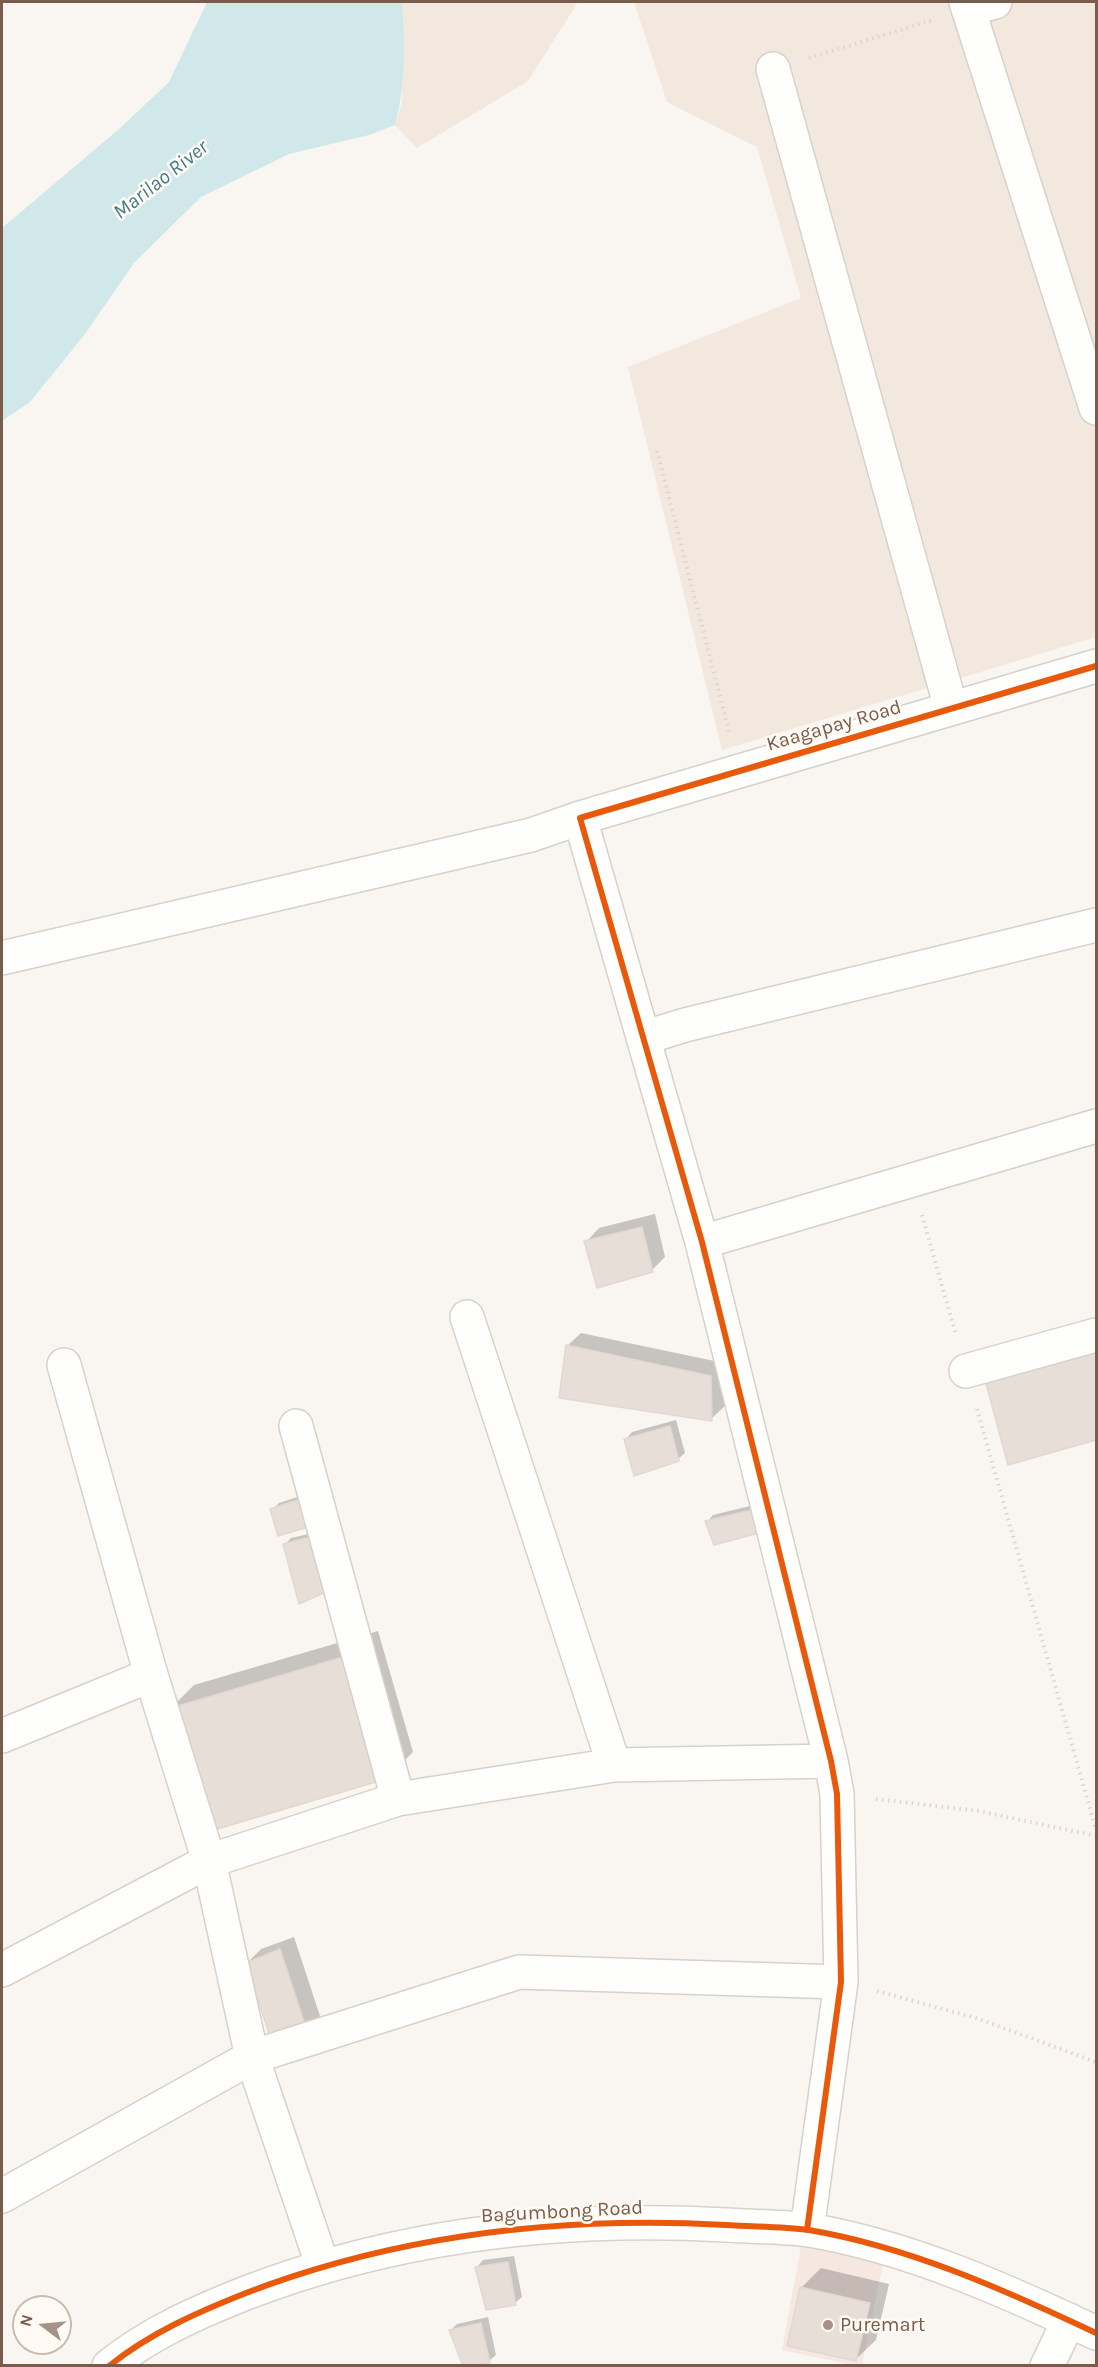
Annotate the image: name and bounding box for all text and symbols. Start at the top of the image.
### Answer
water label: Marilao River [108,135,214,225]
street label: Kaagapay Road [764,695,904,757]
street label: Bagumbong Road [480,2196,644,2228]
north arrow [12,2295,72,2355]
text: N [15,2312,37,2329]
place label: Puremart [840,2313,925,2337]
marker: Puremart [821,2318,835,2332]

